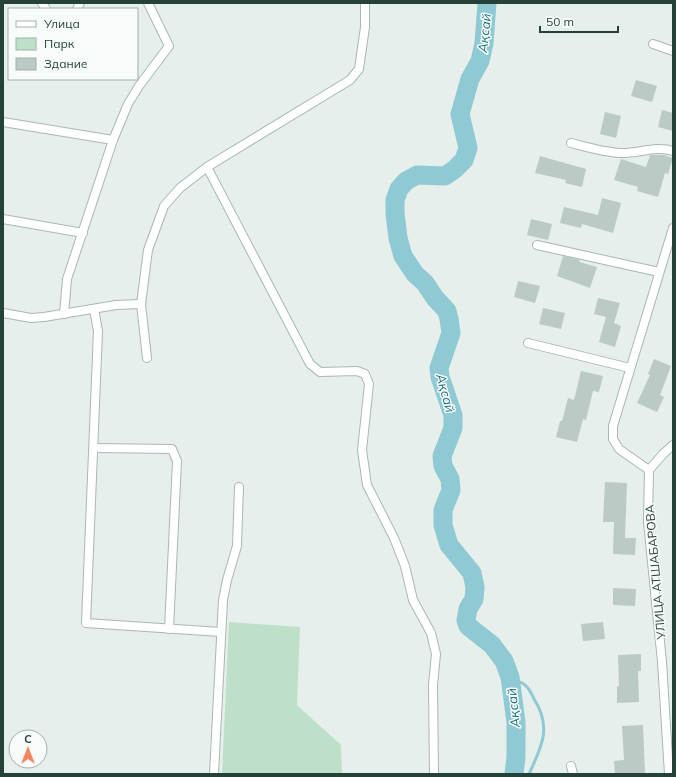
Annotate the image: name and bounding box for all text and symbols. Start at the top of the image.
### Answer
legend [8,8,138,80]
scale bar [540,8,618,34]
water label: Ақсай [474,12,494,54]
text: 50 m [546,14,574,29]
text: Улица [43,16,80,31]
text: Парк [44,36,75,51]
text: Здание [44,56,88,71]
water label: Ақсай [433,371,459,414]
street label: УЛИЦА АТШАБАРОВА [642,504,668,641]
water label: Ақсай [503,687,523,729]
north arrow [8,729,48,769]
text: С [24,732,32,746]

